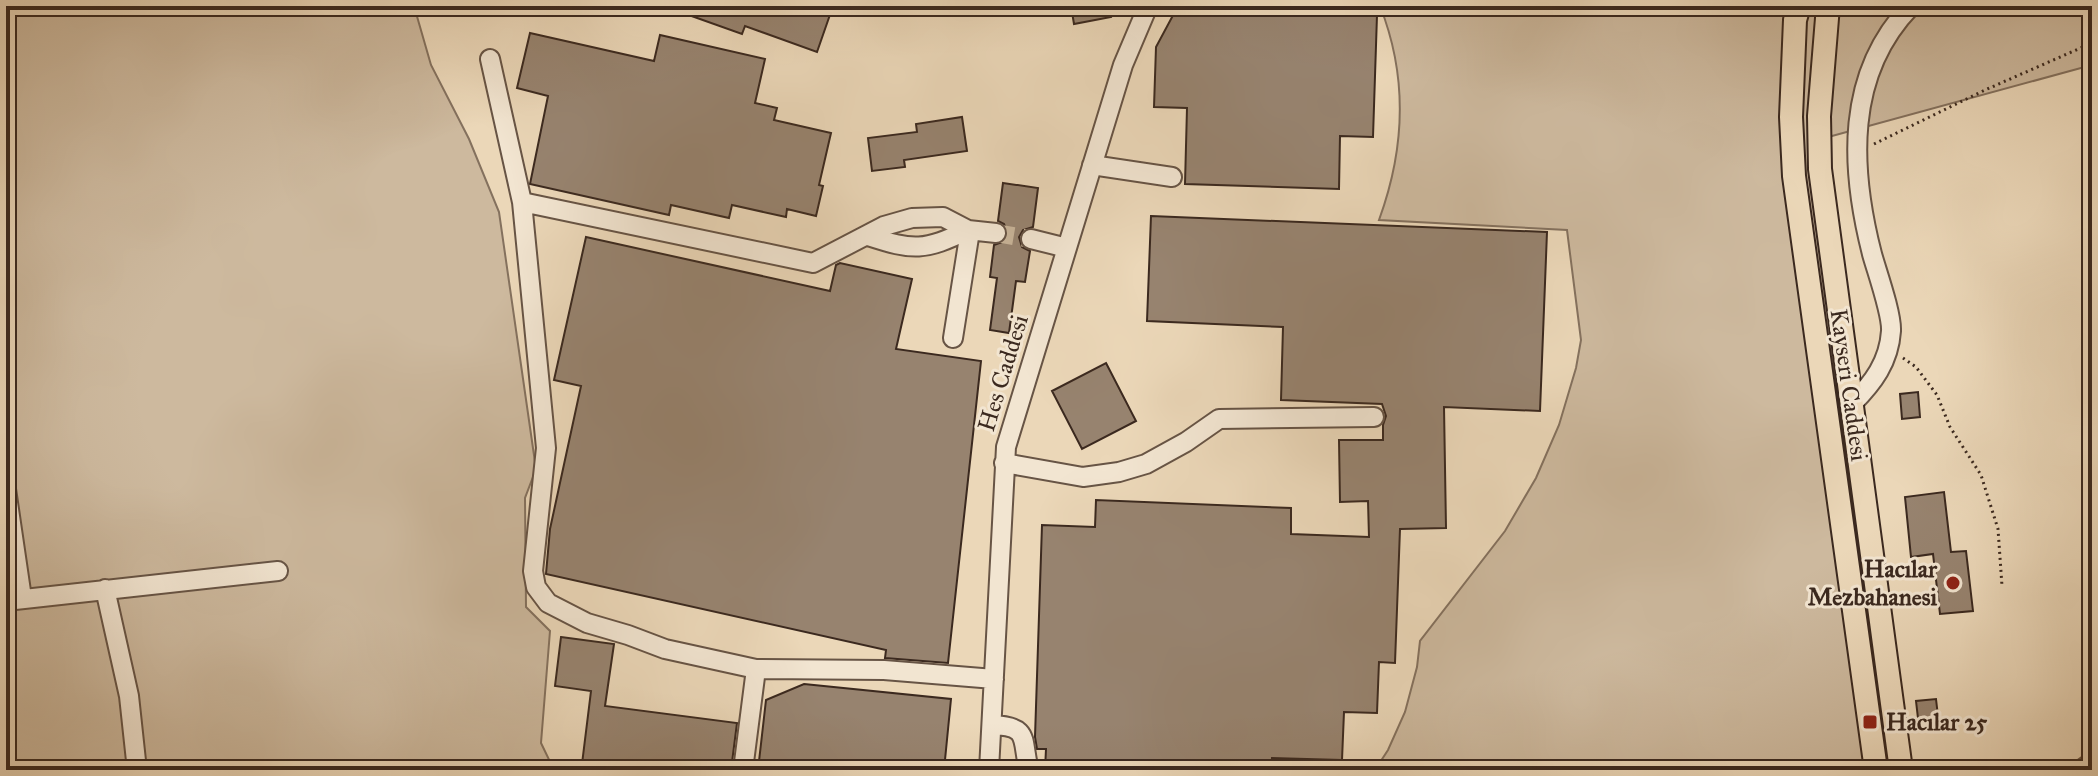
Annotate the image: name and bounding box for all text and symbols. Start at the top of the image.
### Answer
street label: Kayseri Caddesi [1823,307,1875,464]
street label: Hes Caddesi [971,311,1035,435]
place label: Hacılar Mezbahanesi [1808,554,1938,612]
marker: Hacılar Mezbahanesi [1944,574,1962,592]
place label: Hacılar 25 [1886,707,1988,737]
marker: Hacılar 25 [1861,713,1879,731]

